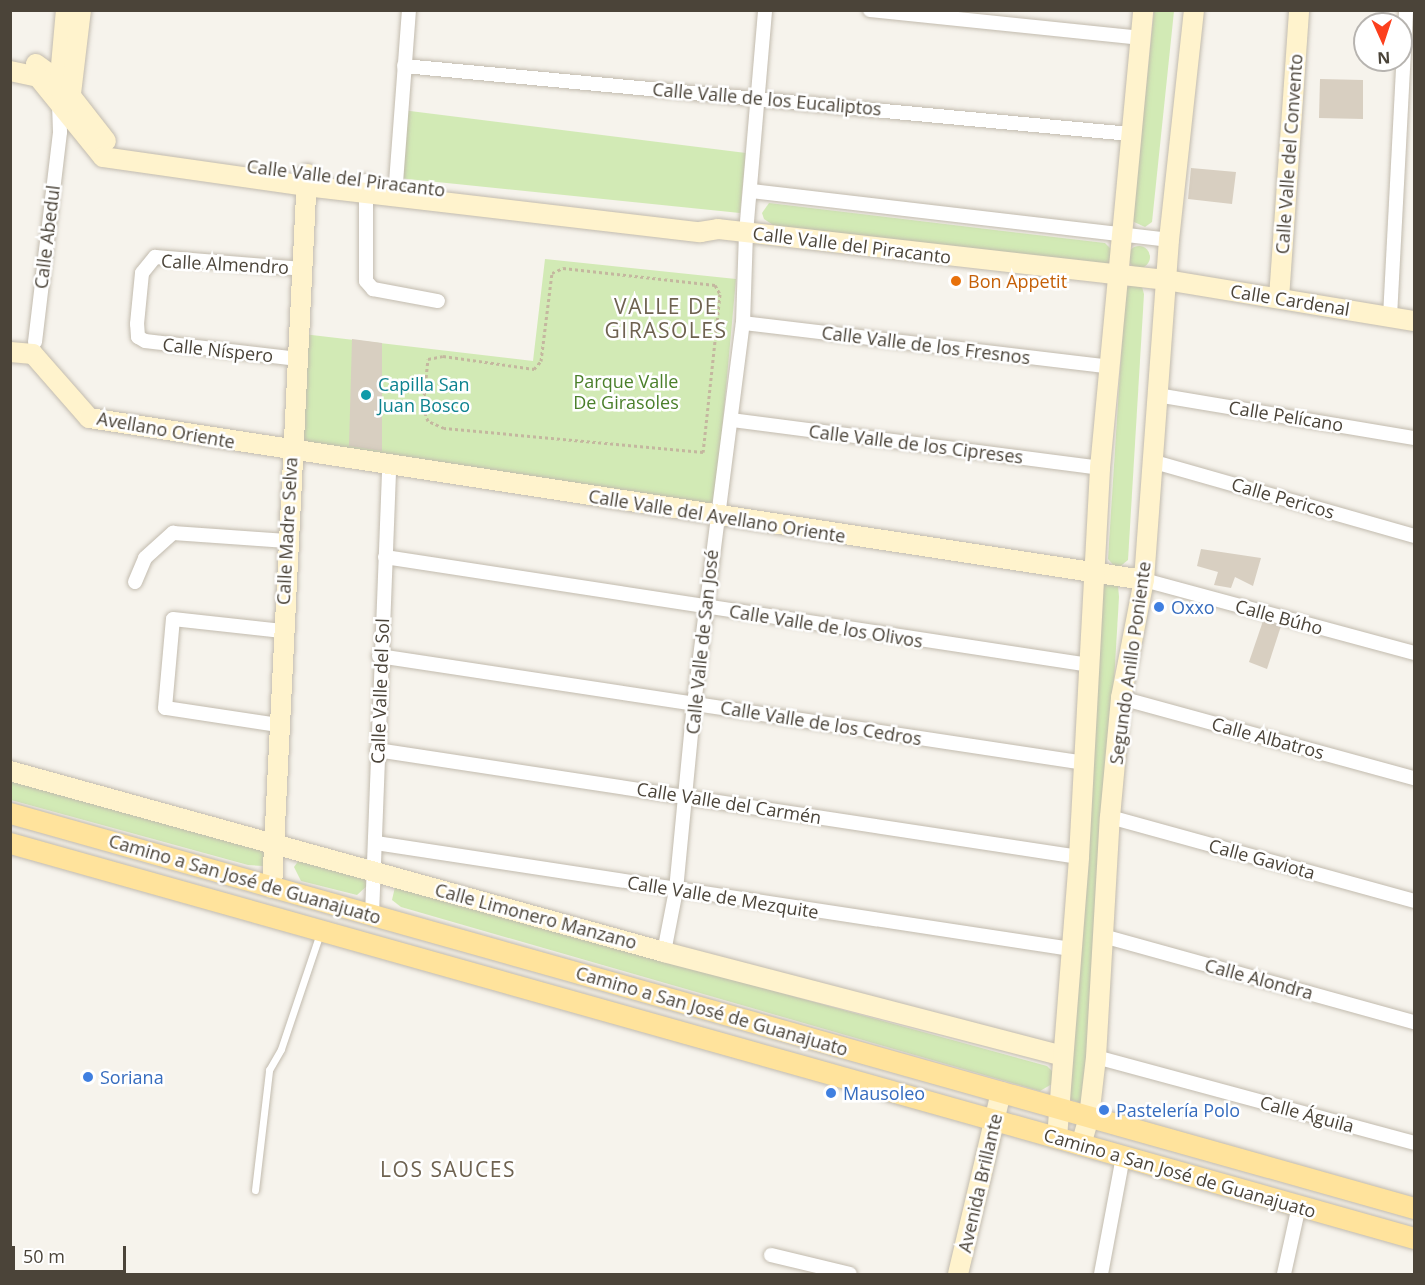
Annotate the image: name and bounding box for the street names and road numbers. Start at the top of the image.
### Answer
street label: Calle Valle del Convento [1271,53,1307,255]
street label: Calle Valle de los Eucaliptos [652,78,882,120]
street label: Calle Valle del Piracanto [246,155,446,201]
street label: Calle Abedul [30,184,64,290]
street label: Calle Valle del Piracanto [752,222,952,268]
street label: Calle Almendro [160,250,290,278]
street label: Calle Cardenal [1229,280,1351,320]
street label: Calle Valle de los Fresnos [820,321,1032,369]
street label: Calle Níspero [162,333,274,367]
street label: Calle Pelícano [1227,396,1345,436]
street label: Avellano Oriente [95,407,237,453]
street label: Calle Valle de los Cipreses [808,420,1024,468]
street label: Calle Madre Selva [272,457,302,605]
street label: Calle Pericos [1229,473,1337,523]
street label: Calle Valle del Avellano Oriente [587,485,847,547]
street label: Calle Valle de San José [682,549,722,735]
street label: Segundo Anillo Poniente [1105,560,1155,766]
street label: Calle Búho [1233,595,1325,639]
street label: Calle Valle de los Olivos [728,600,924,652]
street label: Calle Valle del Sol [367,618,393,764]
street label: Calle Valle de los Cedros [719,696,923,750]
street label: Calle Albatros [1210,713,1326,763]
street label: Calle Valle del Carmén [635,778,823,828]
street label: Camino a San José de Guanajuato [106,830,384,928]
street label: Calle Gaviota [1207,834,1317,884]
street label: Calle Valle de Mezquite [626,871,820,923]
street label: Calle Limonero Manzano [433,879,639,953]
street label: Calle Alondra [1202,954,1316,1004]
street label: Camino a San José de Guanajuato [573,962,851,1060]
street label: Calle Águila [1258,1091,1356,1137]
street label: Avenida Brillante [954,1111,1006,1255]
street label: Camino a San José de Guanajuato [1041,1124,1319,1222]

